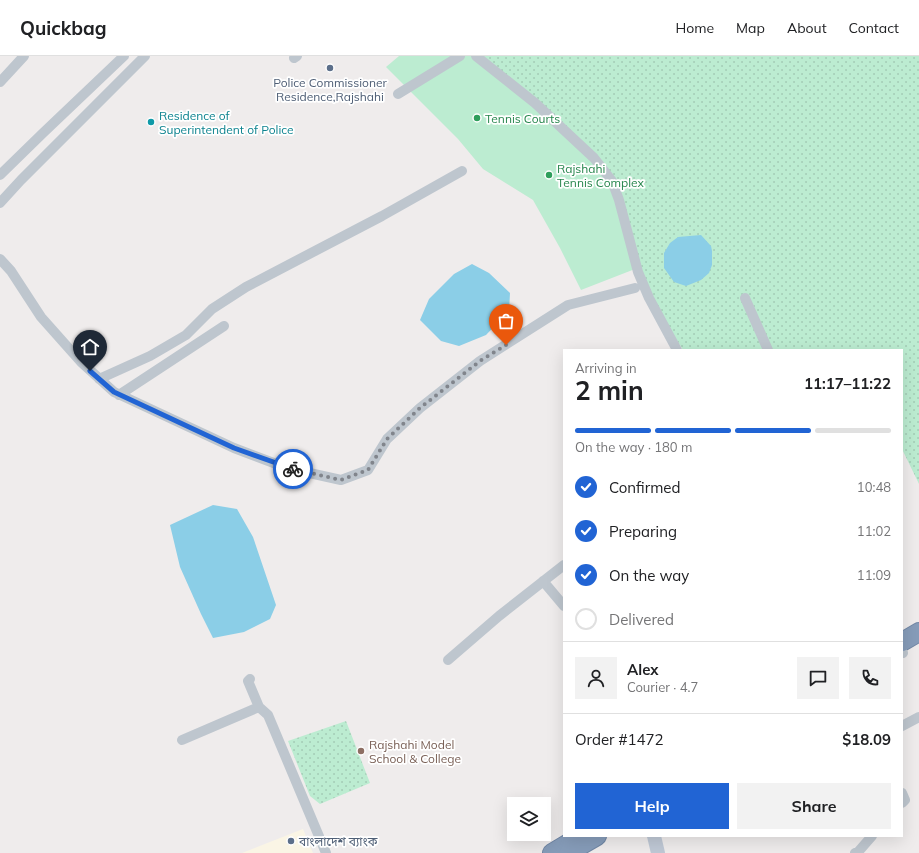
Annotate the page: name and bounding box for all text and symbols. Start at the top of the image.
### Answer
text: Quickbag [20,16,107,40]
text: Home [675,19,714,37]
text: Map [736,19,765,37]
text: About [787,19,827,37]
text: Contact [849,19,899,37]
marker: Police Commissioner Residence,Rajshahi [325,63,335,73]
place label: Police Commissioner Residence,Rajshahi [273,75,387,104]
place label: Residence of Superintendent of Police [159,108,294,137]
place label: Tennis Courts [485,111,560,126]
marker: Tennis Courts [472,113,482,123]
marker: Residence of Superintendent of Police [146,117,156,127]
place label: Rajshahi Tennis Complex [557,161,645,190]
marker: Rajshahi Tennis Complex [544,170,554,180]
pin [489,304,523,345]
icon: bag [495,310,517,332]
pin [73,330,107,371]
icon: home [79,336,101,358]
text: Arriving in [575,360,637,376]
text: 2 min [575,374,644,407]
text: 11:17–11:22 [804,374,891,393]
text: On the way · 180 m [575,439,692,455]
courier [273,449,313,489]
icon: bike [282,458,304,480]
icon: check [575,476,597,498]
text: Confirmed [609,478,680,497]
text: 10:48 [857,479,891,495]
icon: check [575,520,597,542]
text: Preparing [609,522,677,541]
text: 11:02 [857,523,891,539]
icon: check [575,564,597,586]
text: On the way [609,566,689,585]
text: 11:09 [857,567,891,583]
text: Delivered [609,610,674,629]
button: person [575,657,617,699]
button: chat [797,657,839,699]
button: phone [849,657,891,699]
text: Alex [627,660,659,679]
text: Courier · 4.7 [627,679,698,695]
text: Order #1472 [575,730,663,749]
text: $18.09 [842,730,891,749]
place label: Rajshahi Model School & College [369,737,461,766]
marker: Rajshahi Model School & College [356,746,366,756]
button: Help [575,783,729,829]
button: Share [737,783,891,829]
map controls [507,797,551,841]
button: layers [507,797,551,841]
place label: বাংলাদেশ ব্যাংক [298,834,378,849]
marker: বাংলাদেশ ব্যাংক [286,836,296,846]

